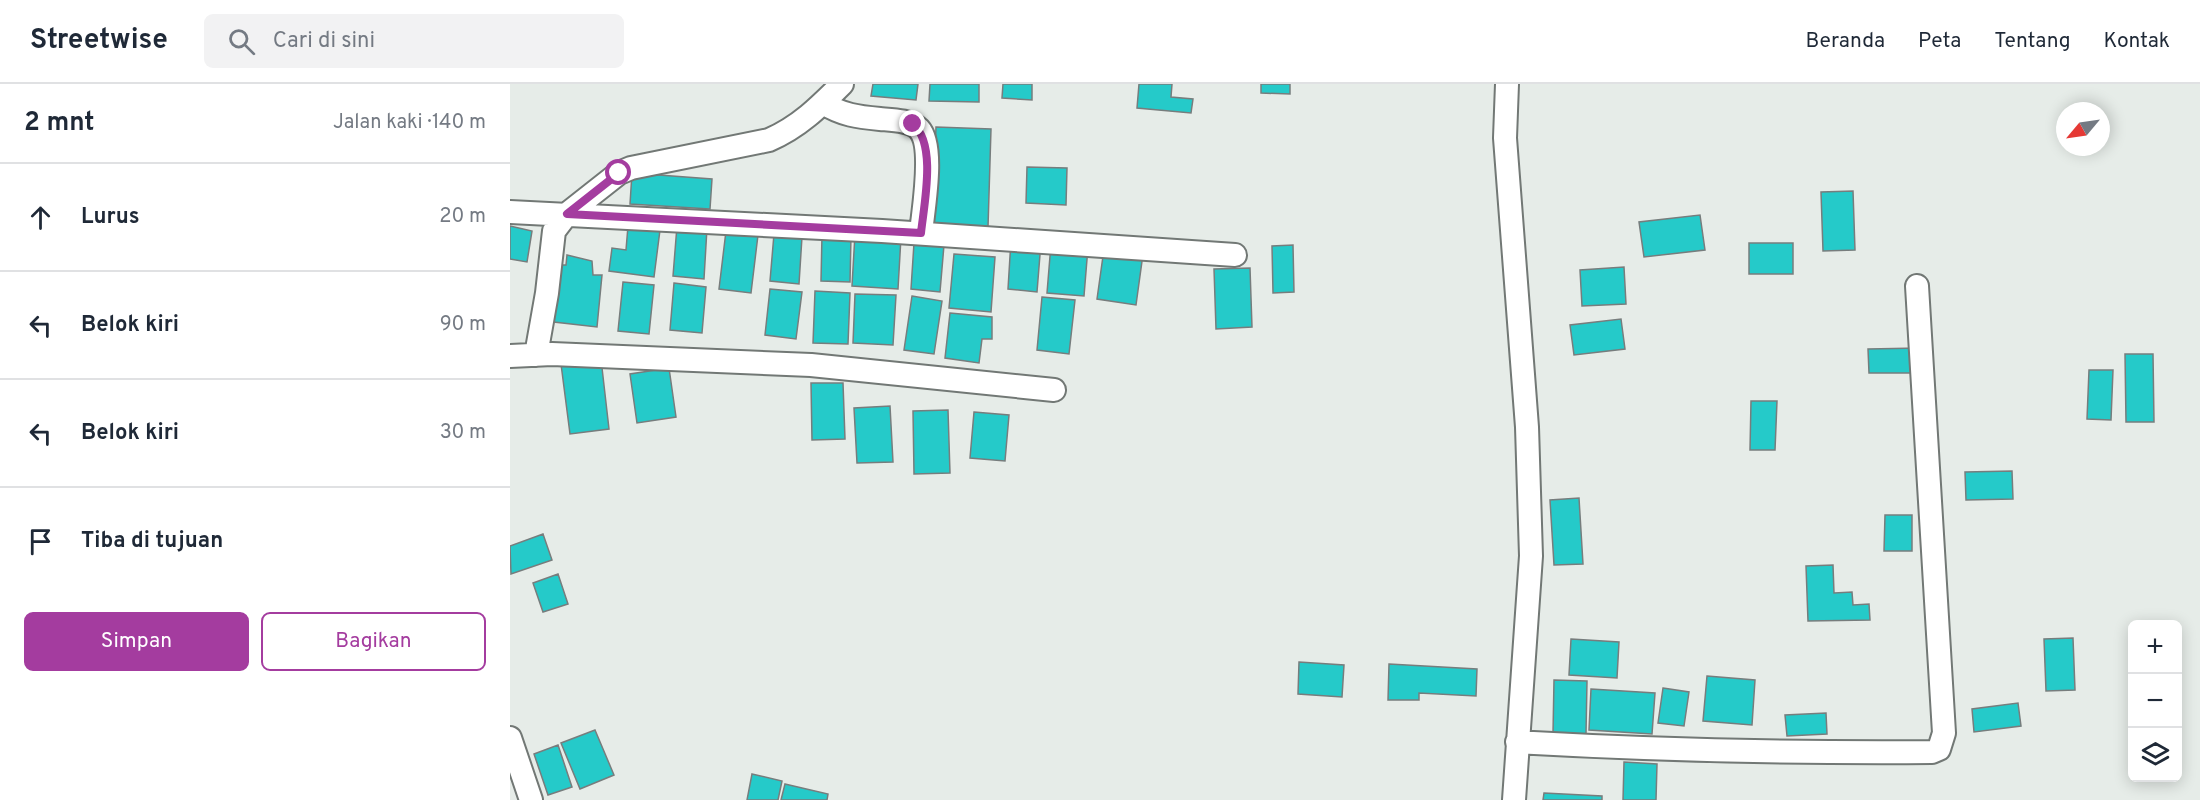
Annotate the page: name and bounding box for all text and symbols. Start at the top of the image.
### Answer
search box [204,14,624,68]
text: Streetwise [30,23,168,59]
icon: search [225,25,258,58]
text: Cari di sini [273,28,375,55]
text: Beranda [1806,28,1885,55]
text: Peta [1918,28,1961,55]
text: Tentang [1994,28,2071,55]
text: Kontak [2104,28,2170,55]
north arrow [2056,102,2110,156]
text: 2 mnt [24,107,95,140]
text: Jalan kaki · 140 m [333,110,486,136]
route end [899,110,925,136]
route start [605,159,631,185]
icon: ahead [24,201,57,234]
text: Lurus [81,204,140,231]
text: 20 m [439,204,486,230]
icon: left [24,309,57,342]
text: Belok kiri [81,312,179,339]
text: 90 m [440,312,486,338]
icon: left [24,417,57,450]
text: Belok kiri [81,420,179,447]
text: 30 m [440,420,486,446]
icon: arrive [24,525,57,558]
text: Tiba di tujuan [81,528,223,555]
button: Simpan [24,612,249,671]
button: Bagikan [261,612,486,671]
map controls [2128,620,2182,782]
button: + [2128,620,2182,674]
button: − [2128,674,2182,728]
button: layers [2128,728,2182,782]

